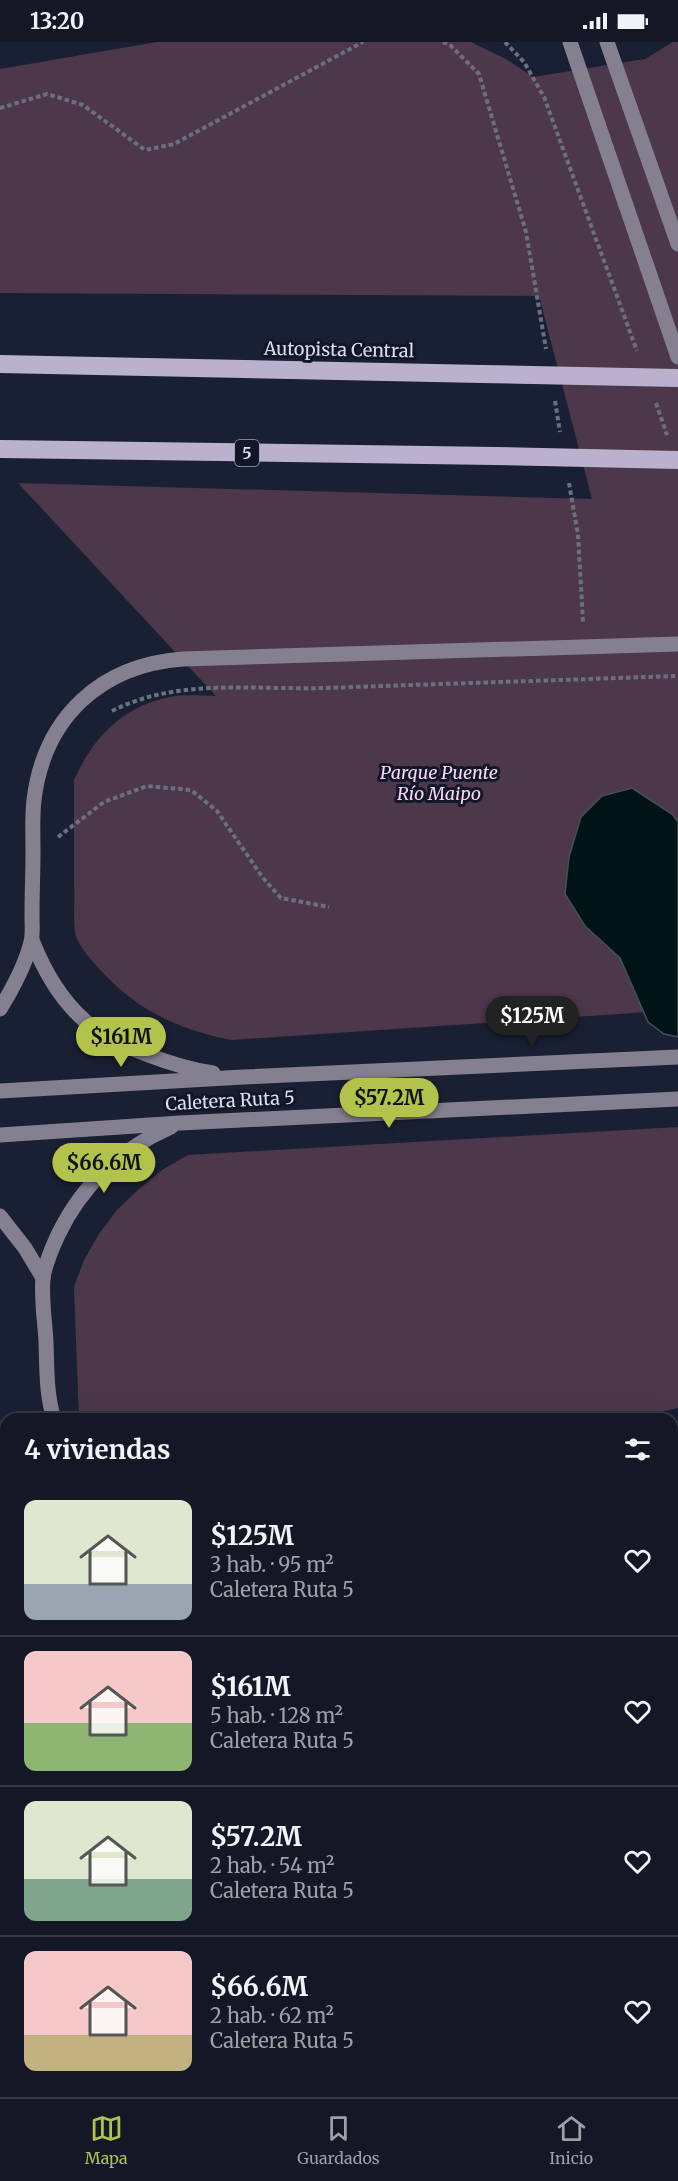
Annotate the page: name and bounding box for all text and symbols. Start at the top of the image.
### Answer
text: 13:20 [30,7,84,35]
street label: Autopista Central [263,337,415,362]
road number: 5 [235,440,259,466]
park label: Parque Puente Río Maipo [380,761,498,805]
pin: $125M [490,996,574,1047]
text: $125M [500,1003,564,1028]
pin: $161M [79,1017,163,1068]
text: $161M [90,1024,152,1049]
pin: $57.2M [340,1078,438,1129]
text: $57.2M [354,1085,424,1110]
street label: Caletera Ruta 5 [165,1086,295,1115]
pin: $66.6M [55,1143,153,1194]
text: $66.6M [66,1150,142,1175]
text: 4 viviendas [24,1433,170,1466]
icon: filters [621,1433,654,1466]
text: $125M [210,1519,294,1552]
icon: home [72,1524,144,1596]
icon: heart [621,1544,654,1577]
text: 3 hab. · 95 m² [210,1552,334,1577]
text: Caletera Ruta 5 [210,1577,354,1602]
text: $161M [210,1670,291,1703]
icon: home [72,1675,144,1747]
icon: heart [621,1695,654,1728]
text: 5 hab. · 128 m² [210,1703,343,1728]
text: Caletera Ruta 5 [210,1728,354,1753]
text: $57.2M [210,1820,302,1853]
icon: home [72,1825,144,1897]
icon: heart [621,1845,654,1878]
text: 2 hab. · 54 m² [210,1853,334,1878]
text: Caletera Ruta 5 [210,1878,354,1903]
text: $66.6M [210,1970,308,2003]
icon: home [72,1975,144,2047]
icon: heart [621,1995,654,2028]
text: 2 hab. · 62 m² [210,2003,334,2028]
text: Caletera Ruta 5 [210,2028,354,2053]
tab: Mapa [85,2112,128,2168]
tab: Guardados [297,2112,380,2168]
tab: Inicio [549,2112,593,2168]

